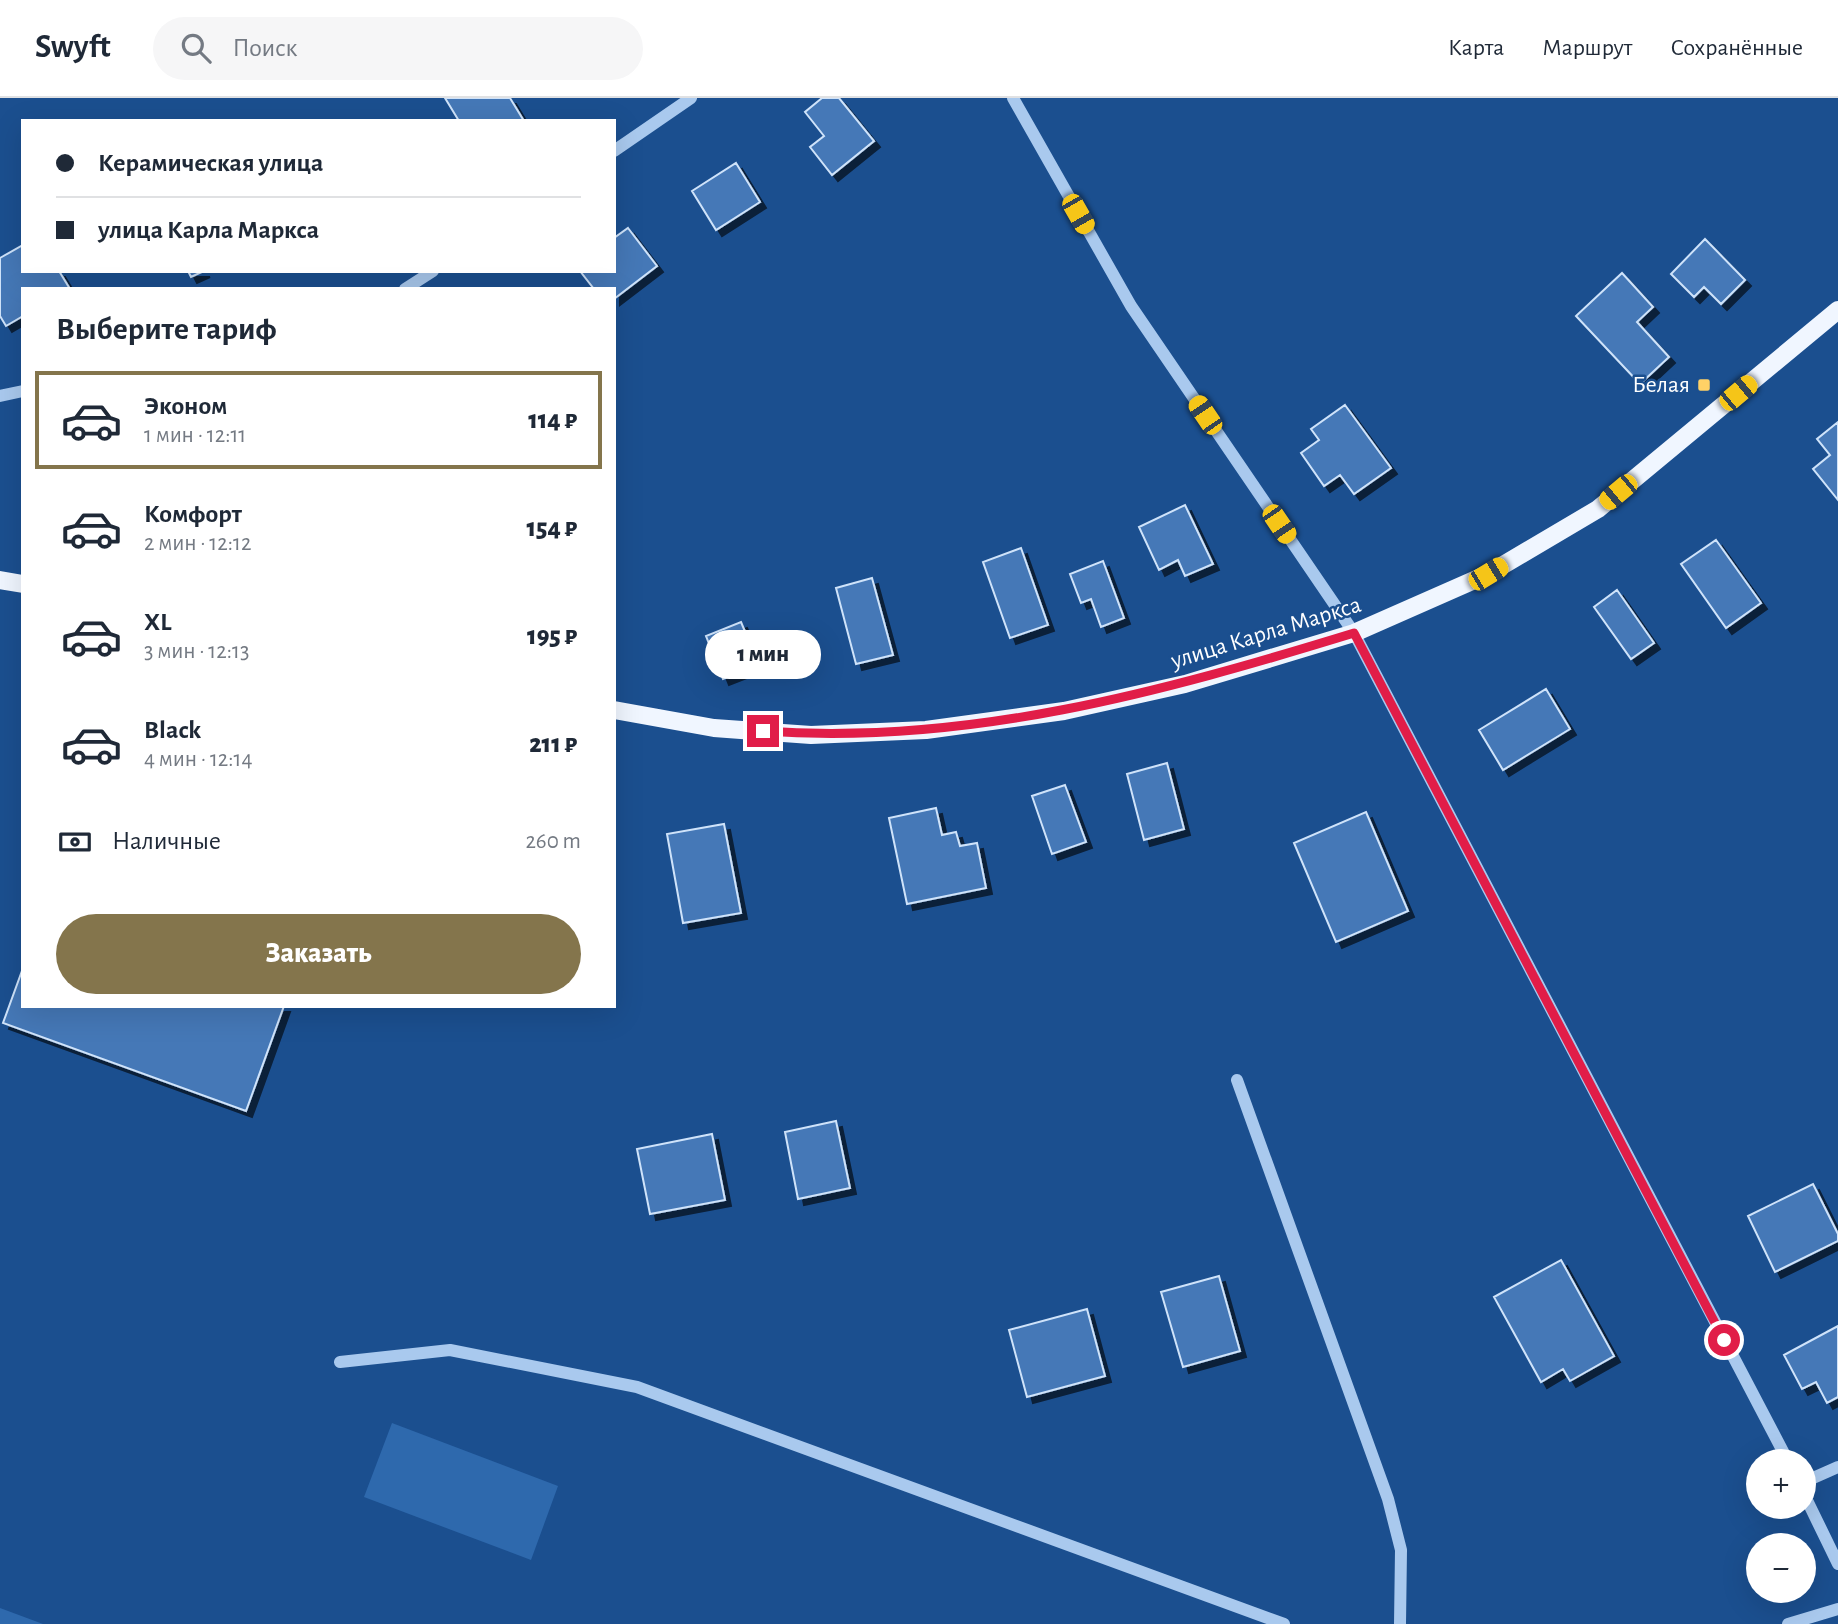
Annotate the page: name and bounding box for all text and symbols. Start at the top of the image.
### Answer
search box [153,17,643,80]
icon: search [177,29,215,67]
text: Swyft [35,31,111,64]
text: Поиск [233,35,298,61]
text: Карта [1448,36,1504,60]
text: Маршрут [1542,36,1632,60]
text: Сохранённые [1670,36,1803,60]
text: Керамическая улица [98,150,323,176]
car [1059,191,1098,237]
text: улица Карла Маркса [98,217,319,243]
text: Выберите тариф [56,313,277,345]
car [1716,371,1761,415]
place label: Белая [1632,373,1690,397]
marker: Белая [1696,377,1712,393]
icon: car [60,389,123,452]
car [1185,392,1226,438]
text: Эконом [144,393,227,419]
text: 114 ₽ [528,407,577,433]
text: 1 мин · 12:11 [144,424,246,447]
car [1596,470,1641,514]
icon: car [60,497,123,560]
text: Комфорт [144,501,242,527]
car [1259,501,1300,547]
text: 154 ₽ [526,515,577,541]
text: 2 мин · 12:12 [144,532,251,555]
car [1465,554,1512,594]
street label: улица Карла Маркса [1167,593,1364,674]
icon: car [60,605,123,668]
text: XL [144,609,171,635]
text: 195 ₽ [527,623,577,649]
callout: 1 мин [705,630,821,678]
text: 3 мин · 12:13 [144,640,249,663]
text: 1 мин [737,643,789,666]
icon: car [60,713,123,776]
route end [747,715,779,747]
text: Black [144,717,201,743]
text: 211 ₽ [529,731,577,757]
text: 4 мин · 12:14 [144,748,253,771]
icon: cash [56,823,94,861]
text: Наличные [112,828,221,854]
text: 260 m [525,830,581,853]
button: Заказать [56,914,581,994]
route start [1708,1324,1740,1356]
map controls [1746,1449,1816,1603]
button: + [1746,1449,1816,1519]
button: − [1746,1533,1816,1603]

